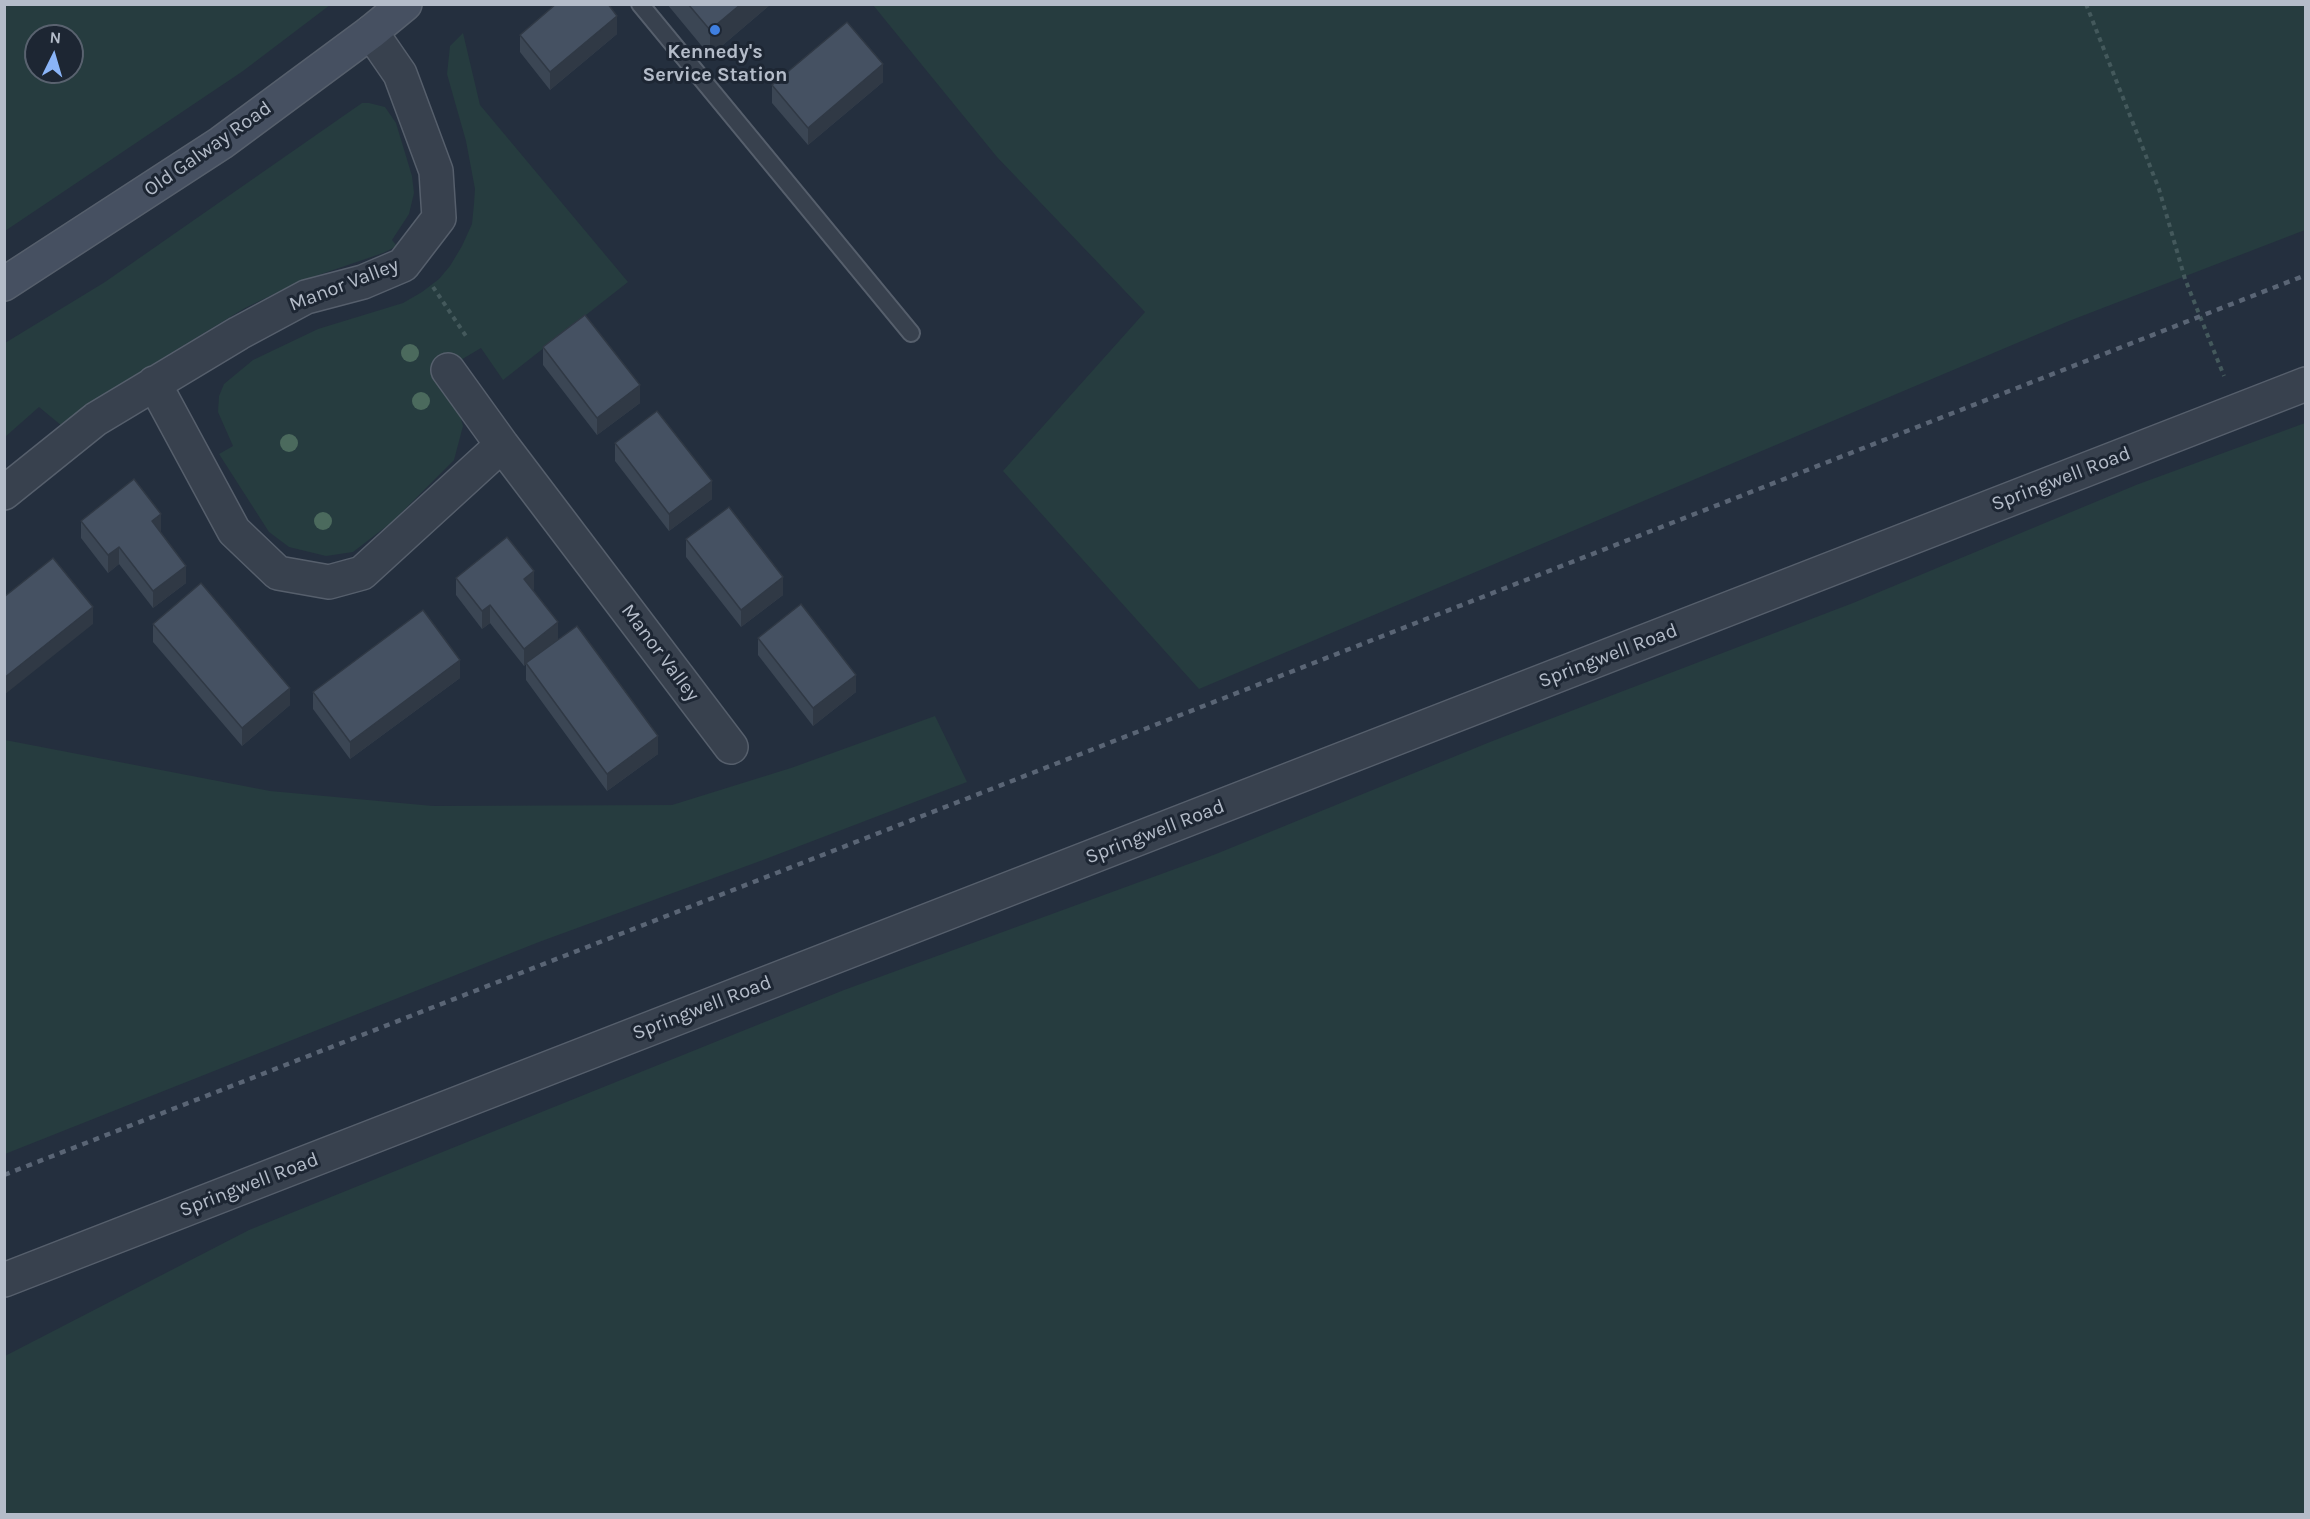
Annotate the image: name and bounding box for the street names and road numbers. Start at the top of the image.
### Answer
street label: Old Galway Road [140,96,276,202]
street label: Manor Valley [286,253,402,317]
street label: Springwell Road [1988,441,2134,517]
street label: Manor Valley [616,600,704,706]
street label: Springwell Road [1535,618,1681,694]
street label: Springwell Road [1082,794,1228,870]
street label: Springwell Road [629,970,775,1046]
street label: Springwell Road [176,1147,322,1223]

